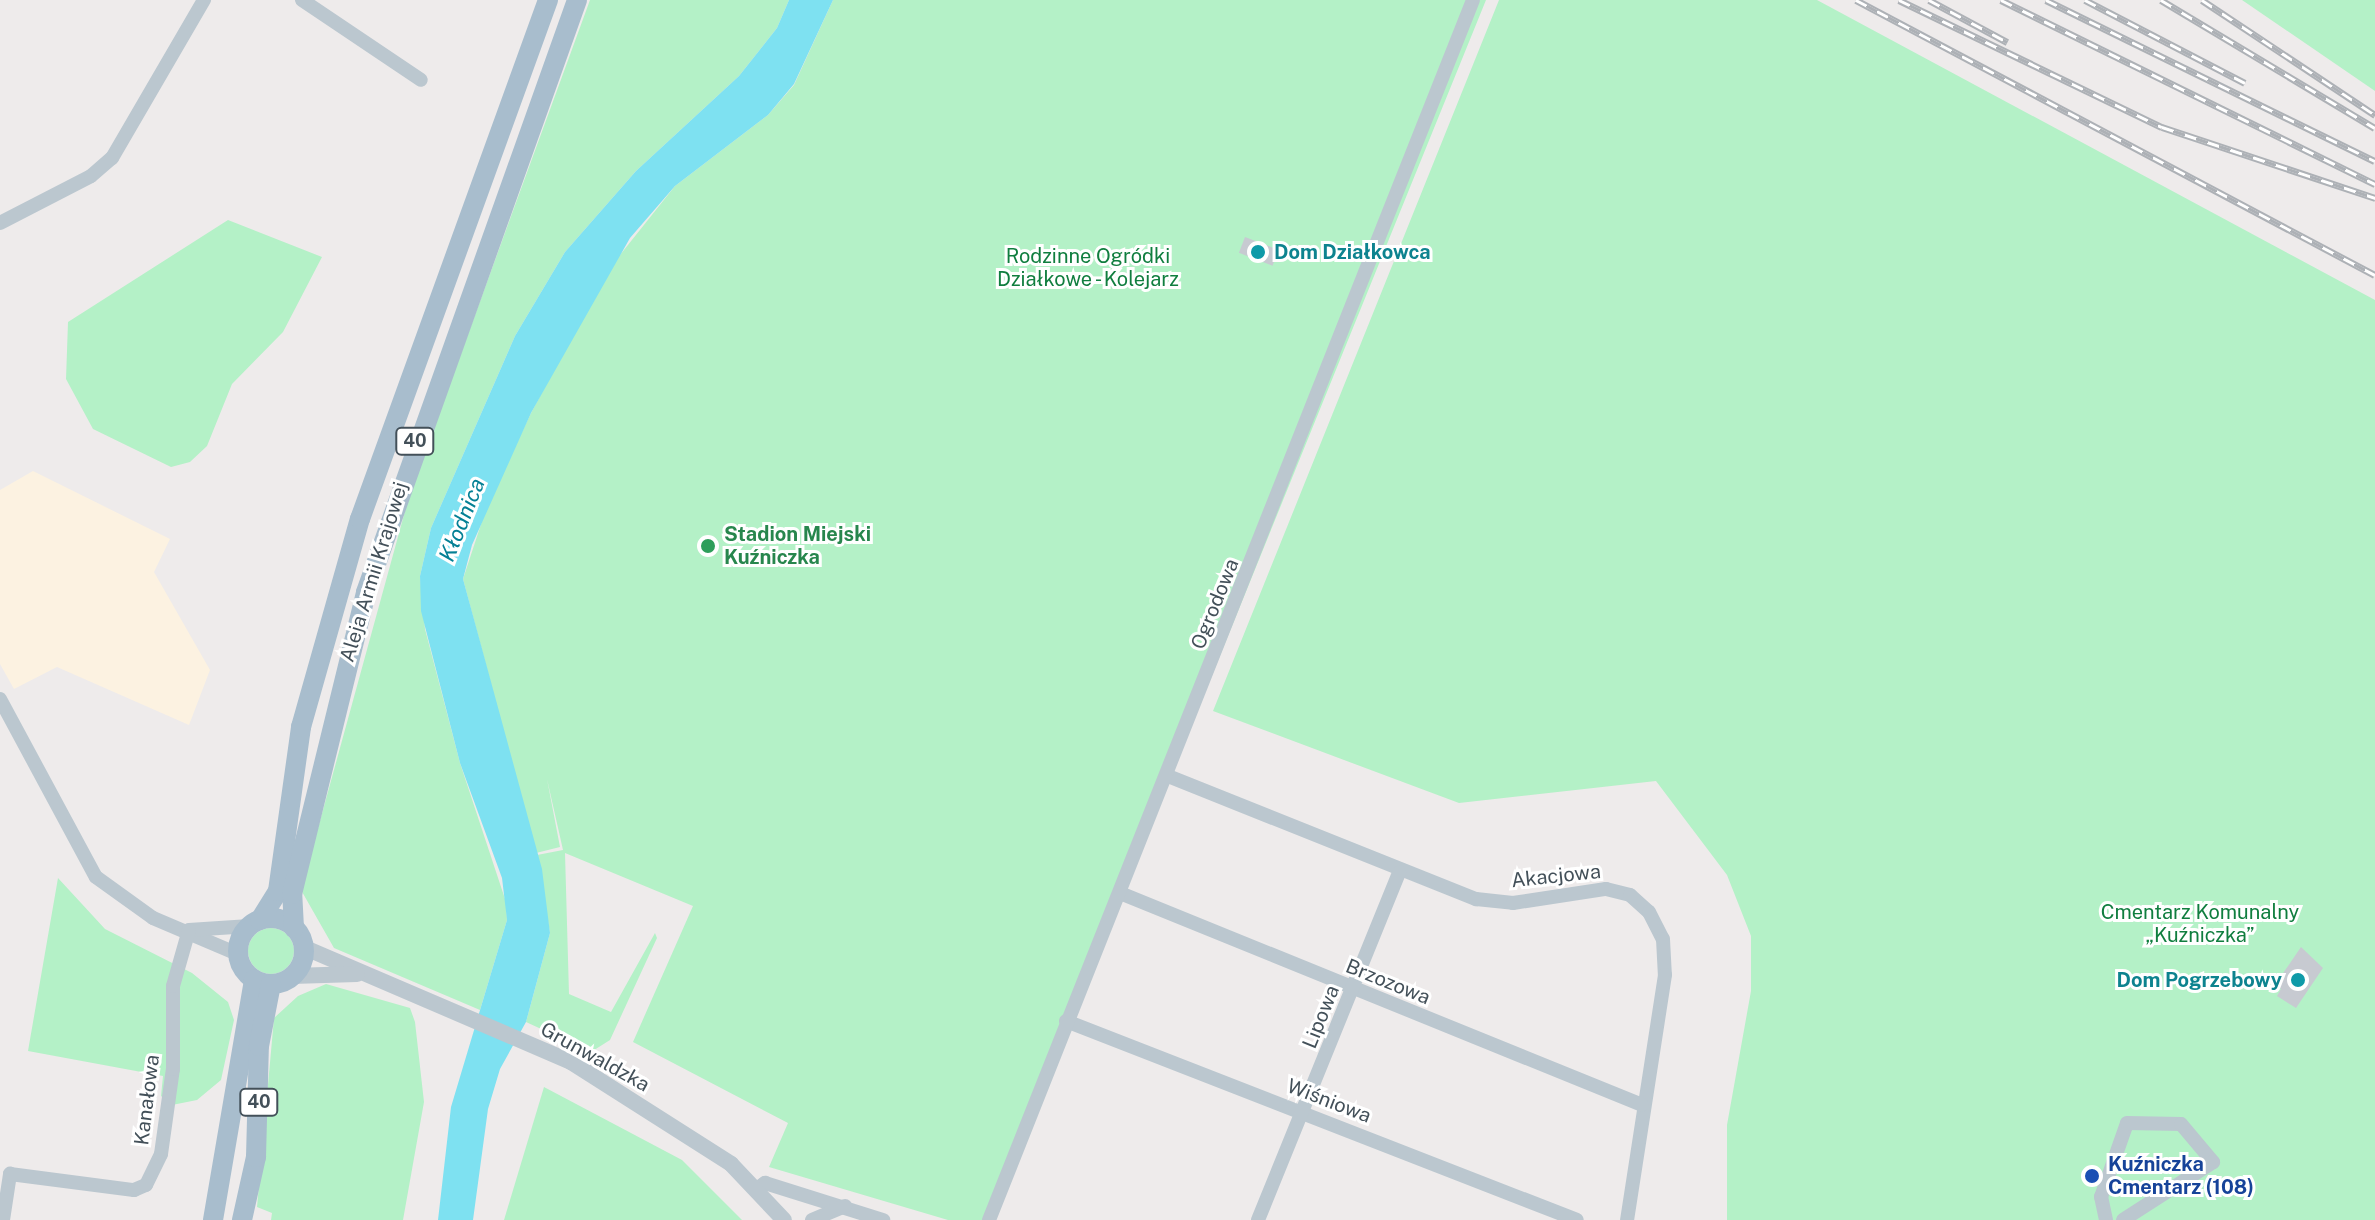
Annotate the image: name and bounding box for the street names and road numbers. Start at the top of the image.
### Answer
road number: 40 [395,427,435,455]
street label: Aleja Armii Krajowej [335,479,413,665]
street label: Ogrodowa [1186,555,1244,653]
street label: Akacjowa [1510,859,1602,893]
street label: Brzozowa [1342,954,1434,1010]
street label: Lipowa [1297,982,1345,1052]
street label: Grunwaldzka [536,1017,654,1097]
street label: Kanałowa [130,1053,164,1147]
street label: Wiśniowa [1284,1074,1374,1128]
road number: 40 [239,1088,279,1116]

